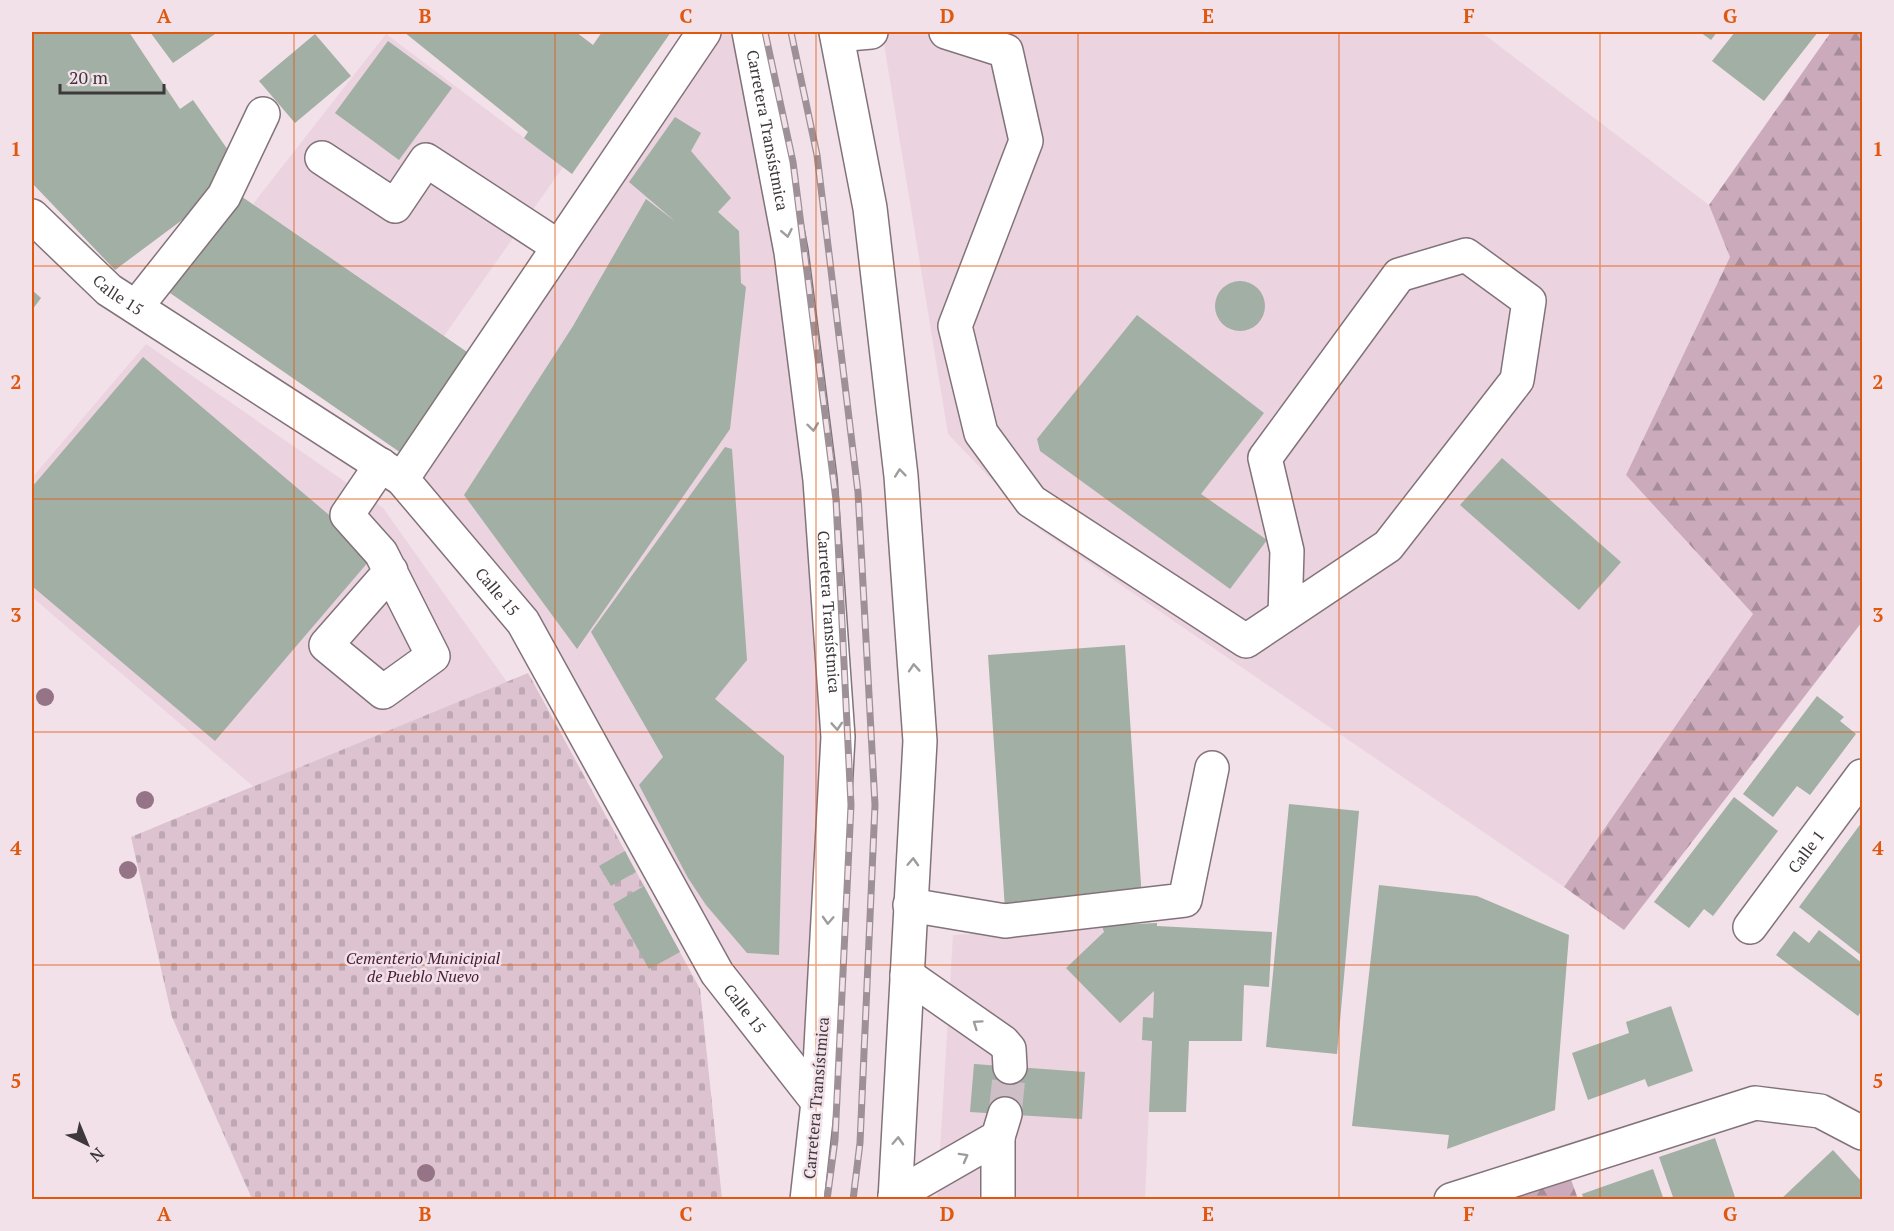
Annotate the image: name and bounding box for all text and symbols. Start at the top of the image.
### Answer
text: A [157,2,172,29]
text: B [419,2,432,29]
text: C [679,2,693,29]
text: D [940,2,954,29]
text: E [1202,2,1214,29]
text: F [1463,2,1475,29]
text: G [1723,2,1737,29]
street label: Carretera Transístmica [742,48,794,212]
scale bar [60,57,164,95]
text: 20 m [69,65,109,89]
text: 1 [10,135,22,162]
text: 1 [1872,135,1884,162]
one-way arrow [780,228,793,238]
street label: Calle 15 [88,269,148,320]
text: 2 [10,368,22,395]
text: 2 [1872,368,1884,395]
one-way arrow [807,422,819,431]
one-way arrow [894,469,907,478]
street label: Carretera Transístmica [813,530,846,694]
street label: Calle 15 [470,563,524,621]
text: 3 [10,601,22,628]
text: 3 [1872,601,1884,628]
one-way arrow [908,663,921,672]
one-way arrow [830,721,843,730]
street label: Calle 1 [1783,825,1829,878]
text: 4 [10,834,22,861]
text: 4 [1872,834,1884,861]
one-way arrow [906,858,919,867]
one-way arrow [821,916,834,925]
park label: Cementerio Municipial de Pueblo Nuevo [346,947,501,987]
street label: Calle 15 [719,979,771,1038]
street label: Carretera Transístmica [798,1016,834,1180]
one-way arrow [973,1020,984,1031]
text: 5 [10,1067,22,1094]
text: 5 [1872,1067,1884,1094]
north arrow [57,1114,117,1174]
one-way arrow [891,1137,904,1146]
text: N [85,1143,109,1167]
one-way arrow [958,1152,968,1164]
text: A [157,1200,172,1227]
text: B [419,1200,432,1227]
text: C [679,1200,693,1227]
text: D [940,1200,954,1227]
text: E [1202,1200,1214,1227]
text: F [1463,1200,1475,1227]
text: G [1723,1200,1737,1227]

